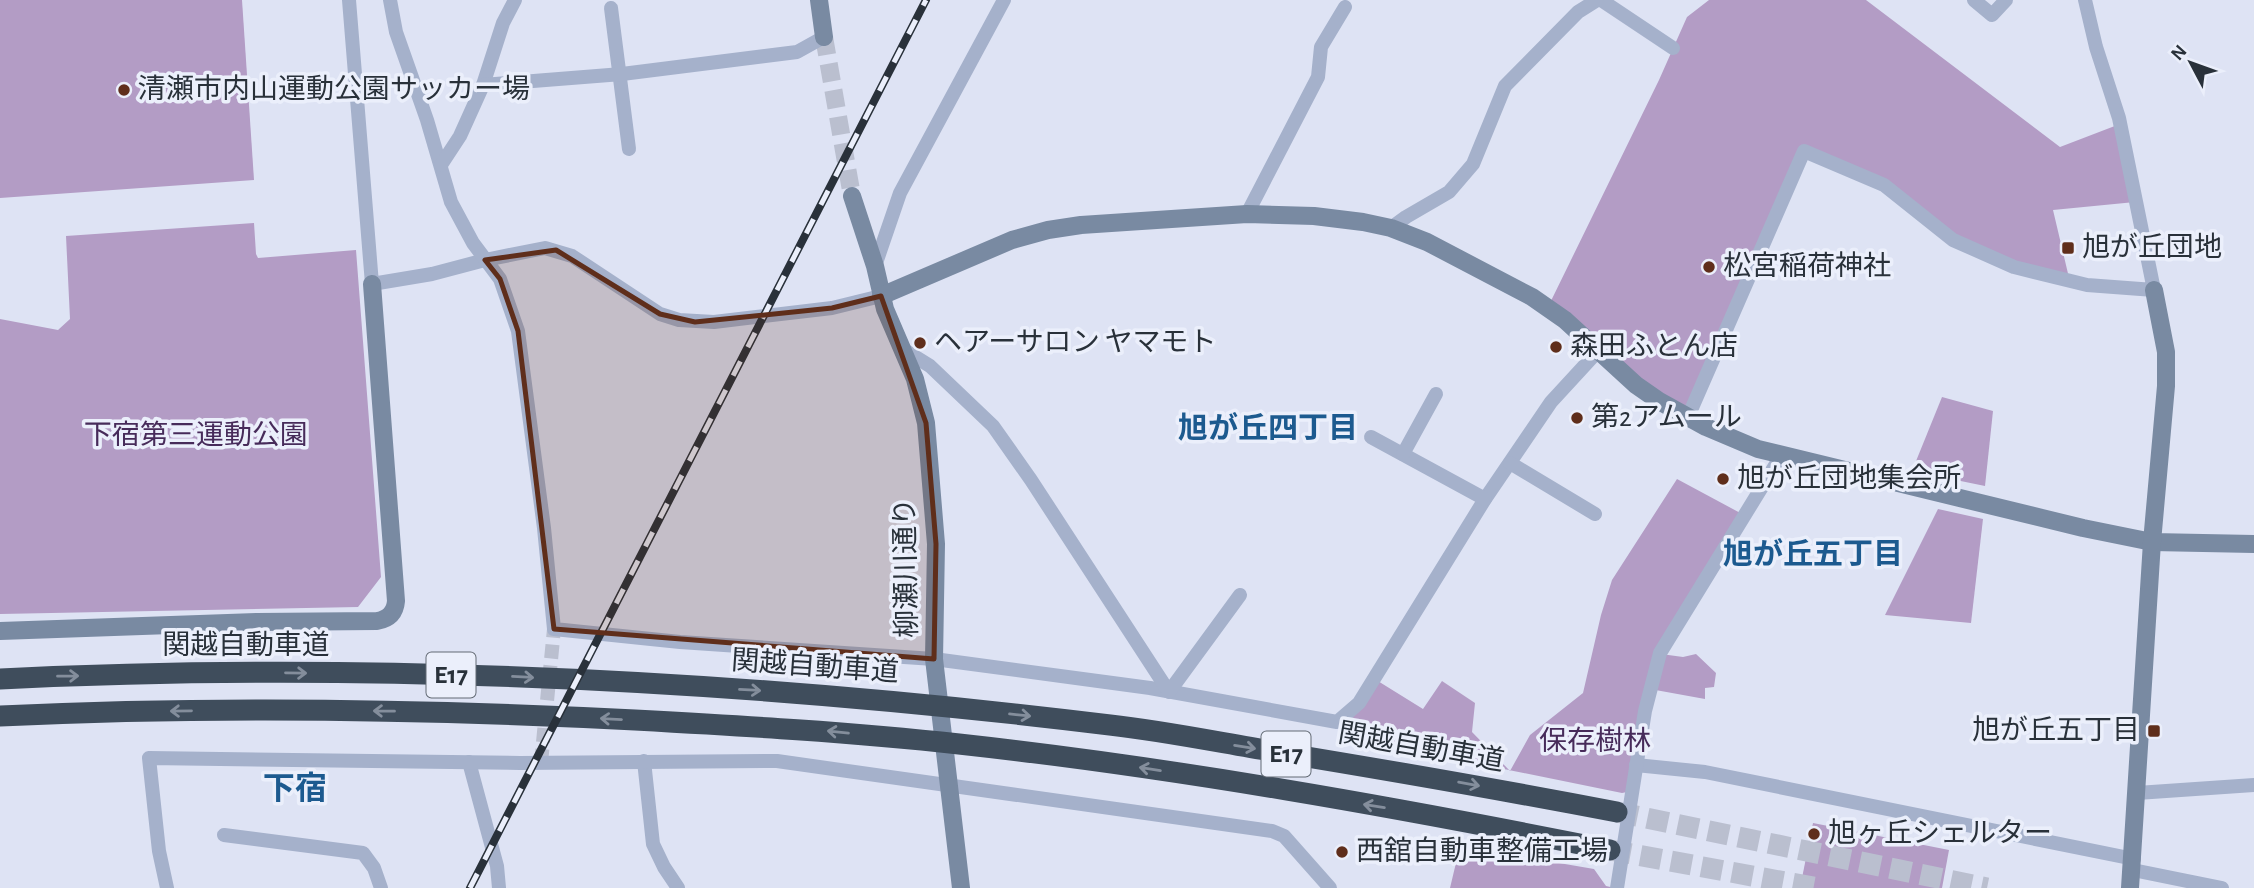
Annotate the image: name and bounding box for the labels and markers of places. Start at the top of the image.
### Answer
place label: 清瀬市内山運動公園サッカー場 [138,74,530,104]
marker: 清瀬市内山運動公園サッカー場 [116,82,132,98]
place label: 旭が丘団地 [2082,232,2222,262]
marker: 旭が丘団地 [2060,240,2076,256]
place label: 松宮稲荷神社 [1723,251,1891,281]
marker: 松宮稲荷神社 [1701,259,1717,275]
place label: ヘアーサロン ヤマモト [934,328,1216,357]
place label: 森田ふとん店 [1570,331,1738,361]
marker: ヘアーサロン ヤマモト [912,335,928,351]
marker: 森田ふとん店 [1548,339,1564,355]
place label: 第2アムール [1591,402,1742,432]
marker: 第2アムール [1569,410,1585,426]
place label: 旭が丘団地集会所 [1737,463,1961,493]
marker: 旭が丘団地集会所 [1715,471,1731,487]
place label: 旭が丘五丁目 [1972,715,2140,745]
marker: 旭が丘五丁目 [2146,723,2162,739]
place label: 旭ヶ丘シェルター [1828,818,2052,848]
marker: 旭ヶ丘シェルター [1806,826,1822,842]
place label: 西舘自動車整備工場 [1356,836,1608,866]
marker: 西舘自動車整備工場 [1334,844,1350,860]

